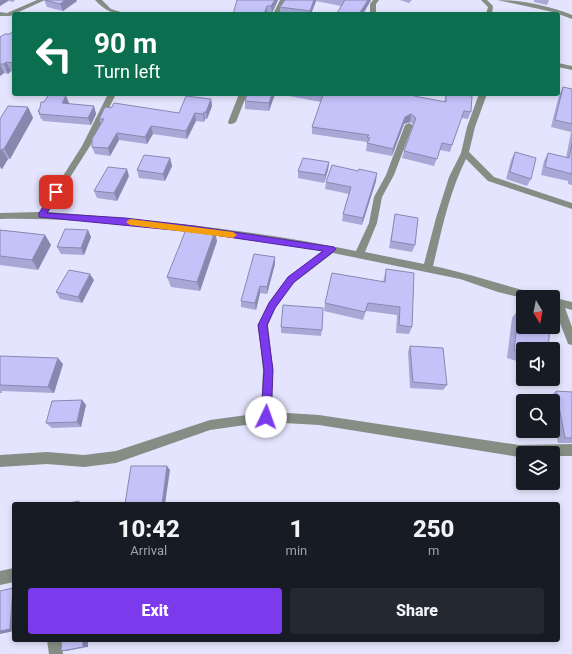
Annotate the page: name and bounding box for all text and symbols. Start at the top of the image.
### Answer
text: 90 m [94,27,157,60]
icon: left [28,28,80,80]
text: Turn left [94,61,160,82]
pin [39,175,73,209]
icon: arrive [45,181,67,203]
north arrow [516,290,560,334]
map controls [516,290,560,490]
button: sound [516,342,560,386]
button: search [516,394,560,438]
position arrow [245,396,287,438]
button: layers [516,446,560,490]
text: 10:42 [118,515,180,543]
text: 1 [289,515,303,543]
text: 250 [413,515,454,543]
text: Arrival [130,543,167,558]
text: min [286,543,307,558]
text: m [428,543,439,558]
button: Exit [28,588,282,634]
button: Share [290,588,544,634]

